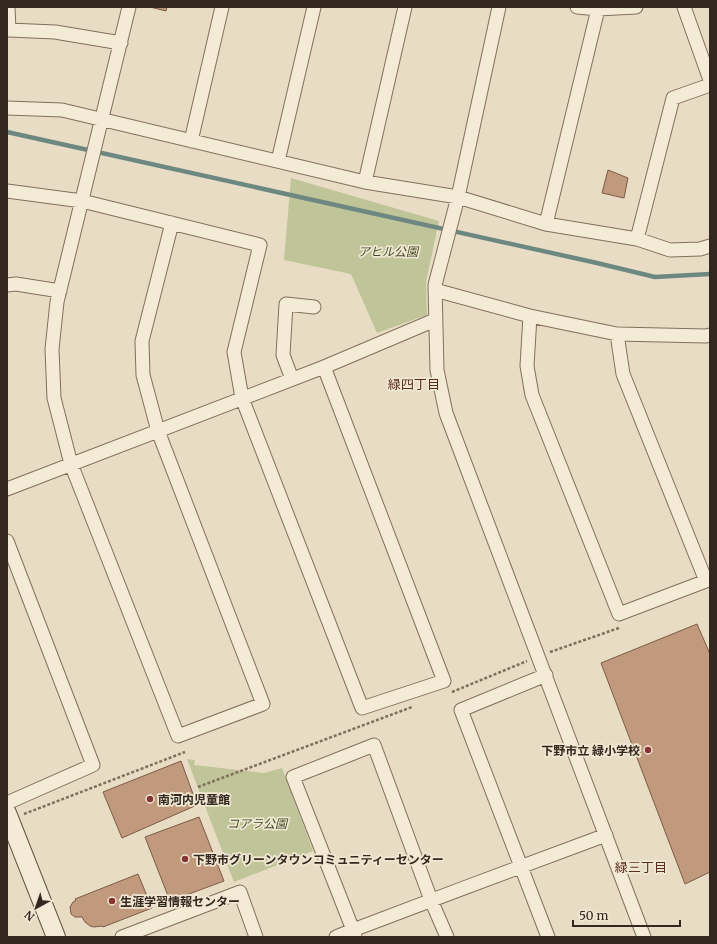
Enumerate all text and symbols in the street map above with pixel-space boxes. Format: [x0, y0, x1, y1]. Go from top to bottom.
park label: アヒル公園 [358, 244, 420, 259]
district label: 緑四丁目 [388, 376, 440, 393]
place label: 下野市立 緑小学校 [541, 743, 640, 758]
marker: 下野市立 緑小学校 [643, 745, 653, 755]
place label: 南河内児童館 [158, 792, 230, 807]
marker: 南河内児童館 [145, 794, 155, 804]
park label: コアラ公園 [227, 816, 289, 831]
place label: 下野市グリーンタウンコミュニティーセンター [193, 852, 444, 867]
marker: 下野市グリーンタウンコミュニティーセンター [180, 854, 190, 864]
district label: 緑三丁目 [615, 859, 667, 876]
north arrow [16, 888, 56, 928]
place label: 生涯学習情報センター [120, 894, 240, 909]
marker: 生涯学習情報センター [107, 896, 117, 906]
scale bar [573, 902, 680, 928]
text: N [22, 907, 37, 924]
text: 50 m [579, 908, 608, 923]

